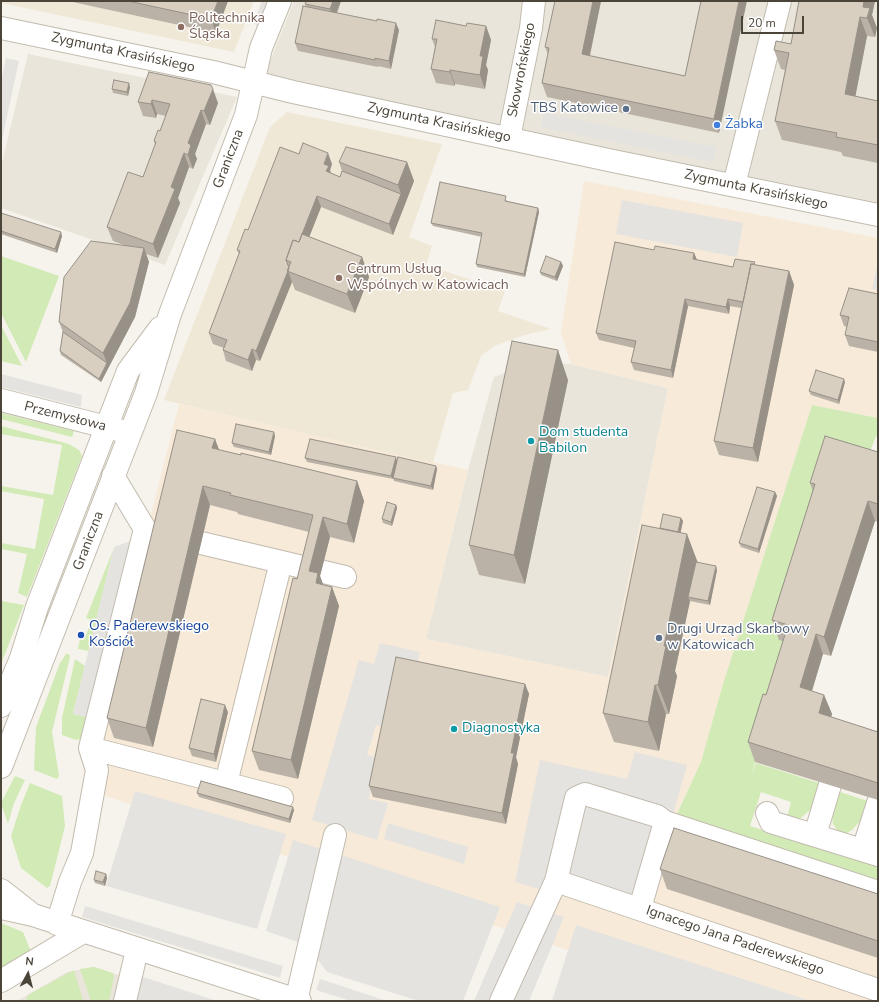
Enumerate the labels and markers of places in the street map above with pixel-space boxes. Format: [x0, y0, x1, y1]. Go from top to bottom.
place label: Politechnika Śląska [189, 11, 265, 44]
marker: Politechnika Śląska [176, 22, 186, 32]
place label: TBS Katowice [530, 101, 618, 117]
marker: TBS Katowice [621, 104, 631, 114]
place label: Żabka [725, 117, 763, 133]
marker: Żabka [712, 120, 722, 130]
place label: Centrum Usług Wspólnych w Katowicach [347, 262, 509, 294]
marker: Centrum Usług Wspólnych w Katowicach [334, 273, 344, 283]
place label: Dom studenta Babilon [539, 425, 628, 458]
marker: Dom studenta Babilon [526, 436, 536, 446]
place label: Os. Paderewskiego Kościół [89, 619, 209, 652]
place label: Drugi Urząd Skarbowy w Katowicach [667, 622, 809, 654]
marker: Os. Paderewskiego Kościół [76, 630, 86, 640]
marker: Drugi Urząd Skarbowy w Katowicach [654, 633, 664, 643]
place label: Diagnostyka [462, 721, 540, 737]
marker: Diagnostyka [449, 724, 459, 734]

